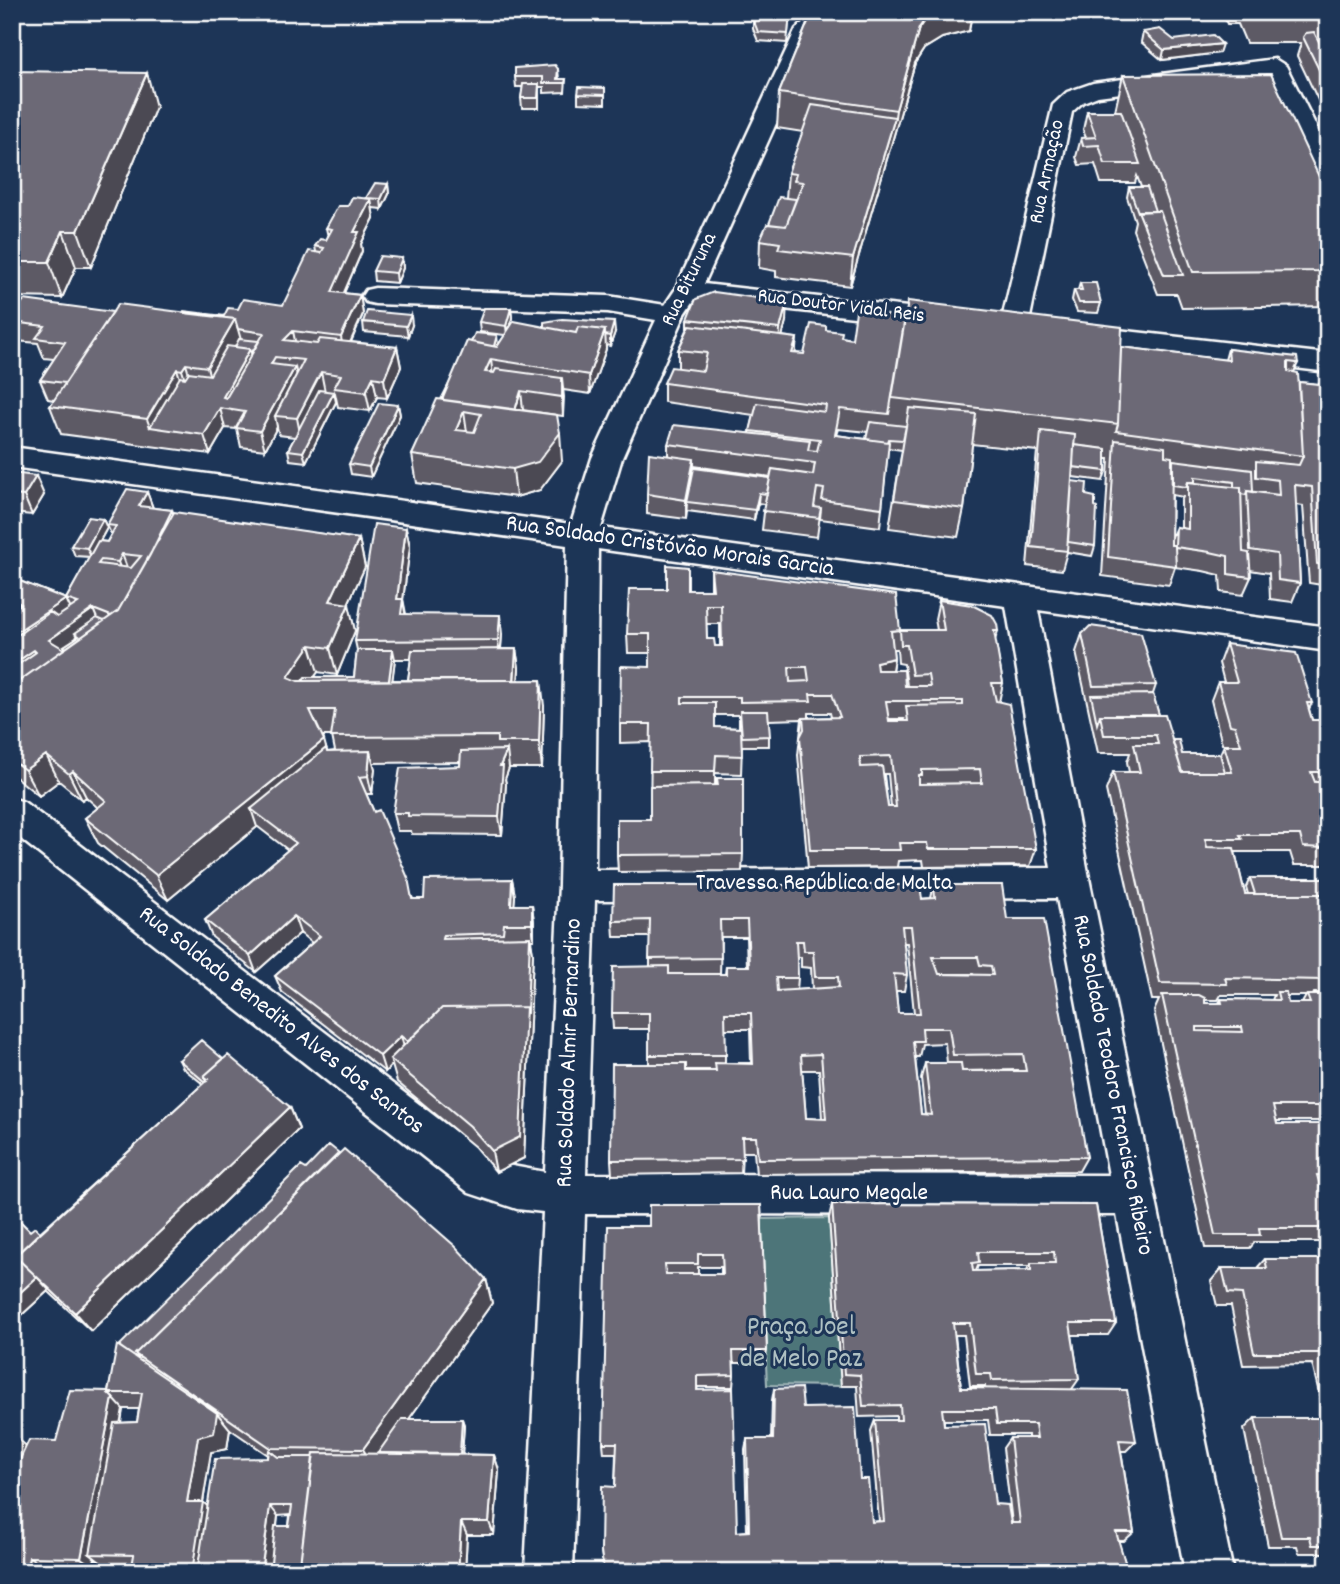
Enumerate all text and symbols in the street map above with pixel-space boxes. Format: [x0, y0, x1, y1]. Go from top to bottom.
street label: Rua Armação [1022, 117, 1074, 227]
street label: Rua Bituruna [654, 227, 726, 332]
street label: Rua Doutor Vidal Reis [756, 282, 926, 332]
street label: Rua Soldado Cristóvão Morais Garcia [504, 507, 837, 587]
street label: Travessa República de Malta [696, 867, 953, 901]
street label: Rua Soldado Benedito Alves dos Santos [131, 898, 431, 1144]
street label: Rua Soldado Teodoro Francisco Ribeiro [1062, 912, 1162, 1258]
street label: Rua Soldado Almir Bernardino [548, 918, 592, 1188]
street label: Rua Lauro Megale [770, 1177, 928, 1211]
park label: Praça Joel de Melo Paz [740, 1309, 863, 1381]

